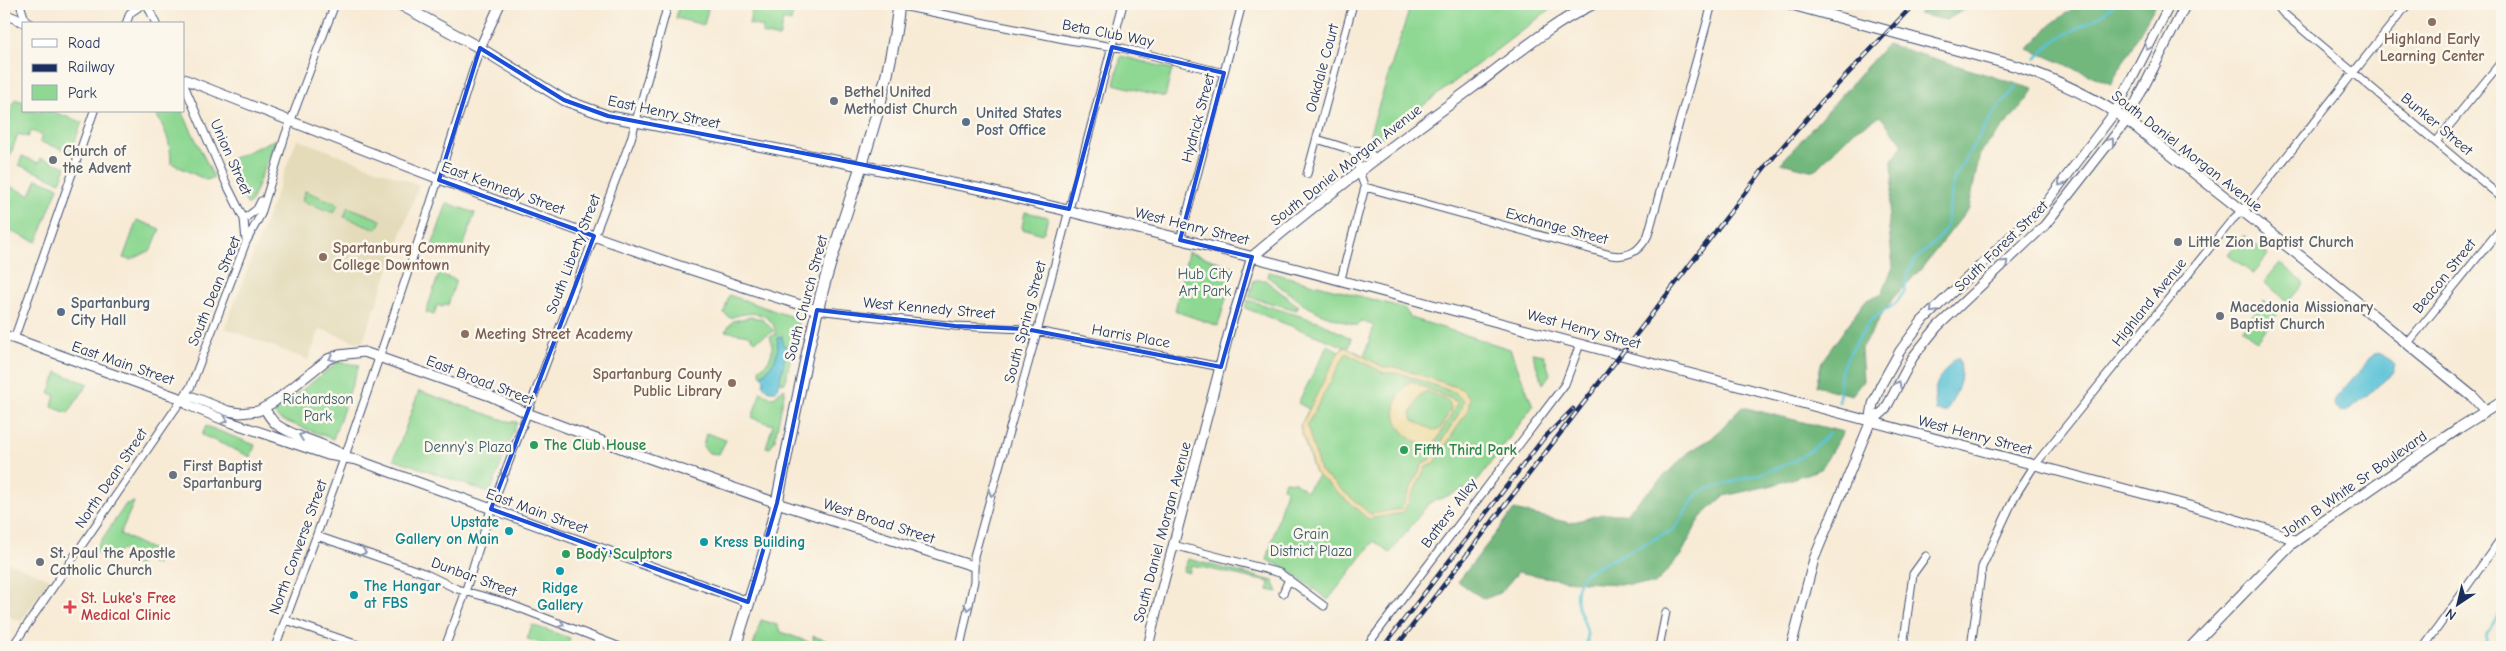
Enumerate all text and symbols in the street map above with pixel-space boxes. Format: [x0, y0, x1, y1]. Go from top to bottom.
street label: Beta Club Way [1061, 15, 1156, 51]
marker: Highland Early Learning Center [2426, 16, 2438, 28]
street label: Oakdale Court [1302, 21, 1343, 114]
legend [22, 22, 185, 112]
place label: Highland Early Learning Center [2380, 30, 2484, 65]
text: Road [68, 34, 100, 52]
one-way arrow [2144, 42, 2154, 51]
text: Railway [68, 58, 115, 76]
street label: Hydrick Street [1177, 71, 1219, 165]
place label: Bethel United Methodist Church [844, 83, 958, 118]
text: Park [68, 84, 97, 102]
street label: South Daniel Morgan Avenue [2108, 86, 2266, 216]
street label: Bunker Street [2397, 89, 2477, 160]
street label: East Henry Street [606, 91, 722, 133]
marker: Bethel United Methodist Church [828, 95, 840, 107]
street label: South Daniel Morgan Avenue [1267, 100, 1425, 230]
place label: United States Post Office [976, 104, 1062, 139]
street label: Union Street [206, 116, 256, 198]
marker: United States Post Office [960, 116, 972, 128]
one-way arrow [2105, 137, 2114, 147]
place label: Church of the Advent [62, 142, 132, 177]
marker: Church of the Advent [47, 154, 59, 166]
street label: East Kennedy Street [439, 157, 568, 219]
one-way arrow [2058, 177, 2067, 187]
street label: South Liberty Street [542, 191, 604, 317]
street label: South Forest Street [1950, 196, 2052, 295]
street label: West Henry Street [1133, 203, 1252, 249]
street label: Exchange Street [1504, 204, 1611, 248]
street label: South Church Street [781, 232, 832, 363]
street label: South Dean Street [184, 233, 244, 349]
place label: Little Zion Baptist Church [2188, 233, 2354, 251]
street label: Beacon Street [2408, 235, 2480, 317]
marker: Little Zion Baptist Church [2172, 236, 2184, 248]
place label: Spartanburg Community College Downtown [333, 239, 490, 274]
marker: Spartanburg Community College Downtown [317, 251, 329, 263]
street label: Highland Avenue [2108, 254, 2190, 350]
street label: South Spring Street [1000, 258, 1050, 385]
one-way arrow [2000, 260, 2009, 269]
park label: Hub City Art Park [1177, 265, 1233, 300]
street label: West Kennedy Street [862, 293, 996, 323]
place label: Spartanburg City Hall [71, 294, 150, 329]
place label: Macedonia Missionary Baptist Church [2230, 298, 2373, 333]
one-way arrow [1930, 304, 1939, 313]
street label: West Henry Street [1525, 305, 1643, 353]
marker: Spartanburg City Hall [55, 306, 67, 318]
marker: Macedonia Missionary Baptist Church [2214, 310, 2226, 322]
street label: Harris Place [1090, 320, 1172, 352]
place label: Meeting Street Academy [475, 325, 633, 343]
marker: Meeting Street Academy [459, 328, 471, 340]
street label: East Main Street [70, 337, 177, 389]
street label: East Broad Street [424, 351, 537, 409]
one-way arrow [328, 352, 337, 362]
place label: Spartanburg County Public Library [593, 365, 722, 400]
marker: Spartanburg County Public Library [726, 377, 738, 389]
one-way arrow [1892, 380, 1902, 389]
park label: Richardson Park [282, 390, 354, 425]
street label: West Henry Street [1916, 411, 2034, 459]
one-way arrow [221, 414, 229, 424]
street label: North Dean Street [71, 424, 151, 531]
street label: John B White Sr Boulevard [2278, 427, 2430, 541]
one-way arrow [298, 432, 307, 442]
place label: The Club House [544, 436, 646, 454]
park label: Denny's Plaza [424, 438, 512, 456]
marker: The Club House [528, 439, 540, 451]
street label: South Daniel Morgan Avenue [1129, 439, 1195, 624]
place label: Fifth Third Park [1414, 441, 1518, 459]
marker: Fifth Third Park [1398, 444, 1410, 456]
place label: First Baptist Spartanburg [183, 457, 264, 492]
marker: First Baptist Spartanburg [167, 469, 179, 481]
one-way arrow [500, 471, 510, 479]
street label: Batters' Alley [1417, 474, 1481, 551]
street label: North Converse Street [265, 476, 331, 617]
street label: East Main Street [484, 484, 591, 538]
one-way arrow [987, 489, 998, 498]
street label: West Broad Street [821, 494, 938, 548]
place label: Upstate Gallery on Main [395, 513, 499, 548]
marker: Upstate Gallery on Main [503, 525, 515, 537]
park label: Grain District Plaza [1270, 525, 1352, 560]
place label: Kress Building [714, 533, 805, 551]
marker: Kress Building [698, 536, 710, 548]
place label: St. Paul the Apostle Catholic Church [50, 544, 175, 579]
place label: Body Sculptors [576, 545, 672, 563]
one-way arrow [359, 546, 367, 556]
marker: Body Sculptors [560, 548, 572, 560]
street label: Dunbar Street [429, 553, 520, 601]
marker: St. Paul the Apostle Catholic Church [34, 556, 46, 568]
marker: Ridge Gallery [554, 565, 566, 577]
place label: The Hangar at FBS [364, 577, 441, 612]
north arrow [2434, 578, 2484, 628]
place label: Ridge Gallery [537, 579, 583, 614]
place label: St. Luke's Free Medical Clinic [81, 589, 176, 624]
marker: The Hangar at FBS [348, 589, 360, 601]
marker: St. Luke's Free Medical Clinic [63, 600, 77, 614]
one-way arrow [963, 602, 974, 611]
text: N [2442, 605, 2459, 624]
one-way arrow [557, 618, 565, 628]

